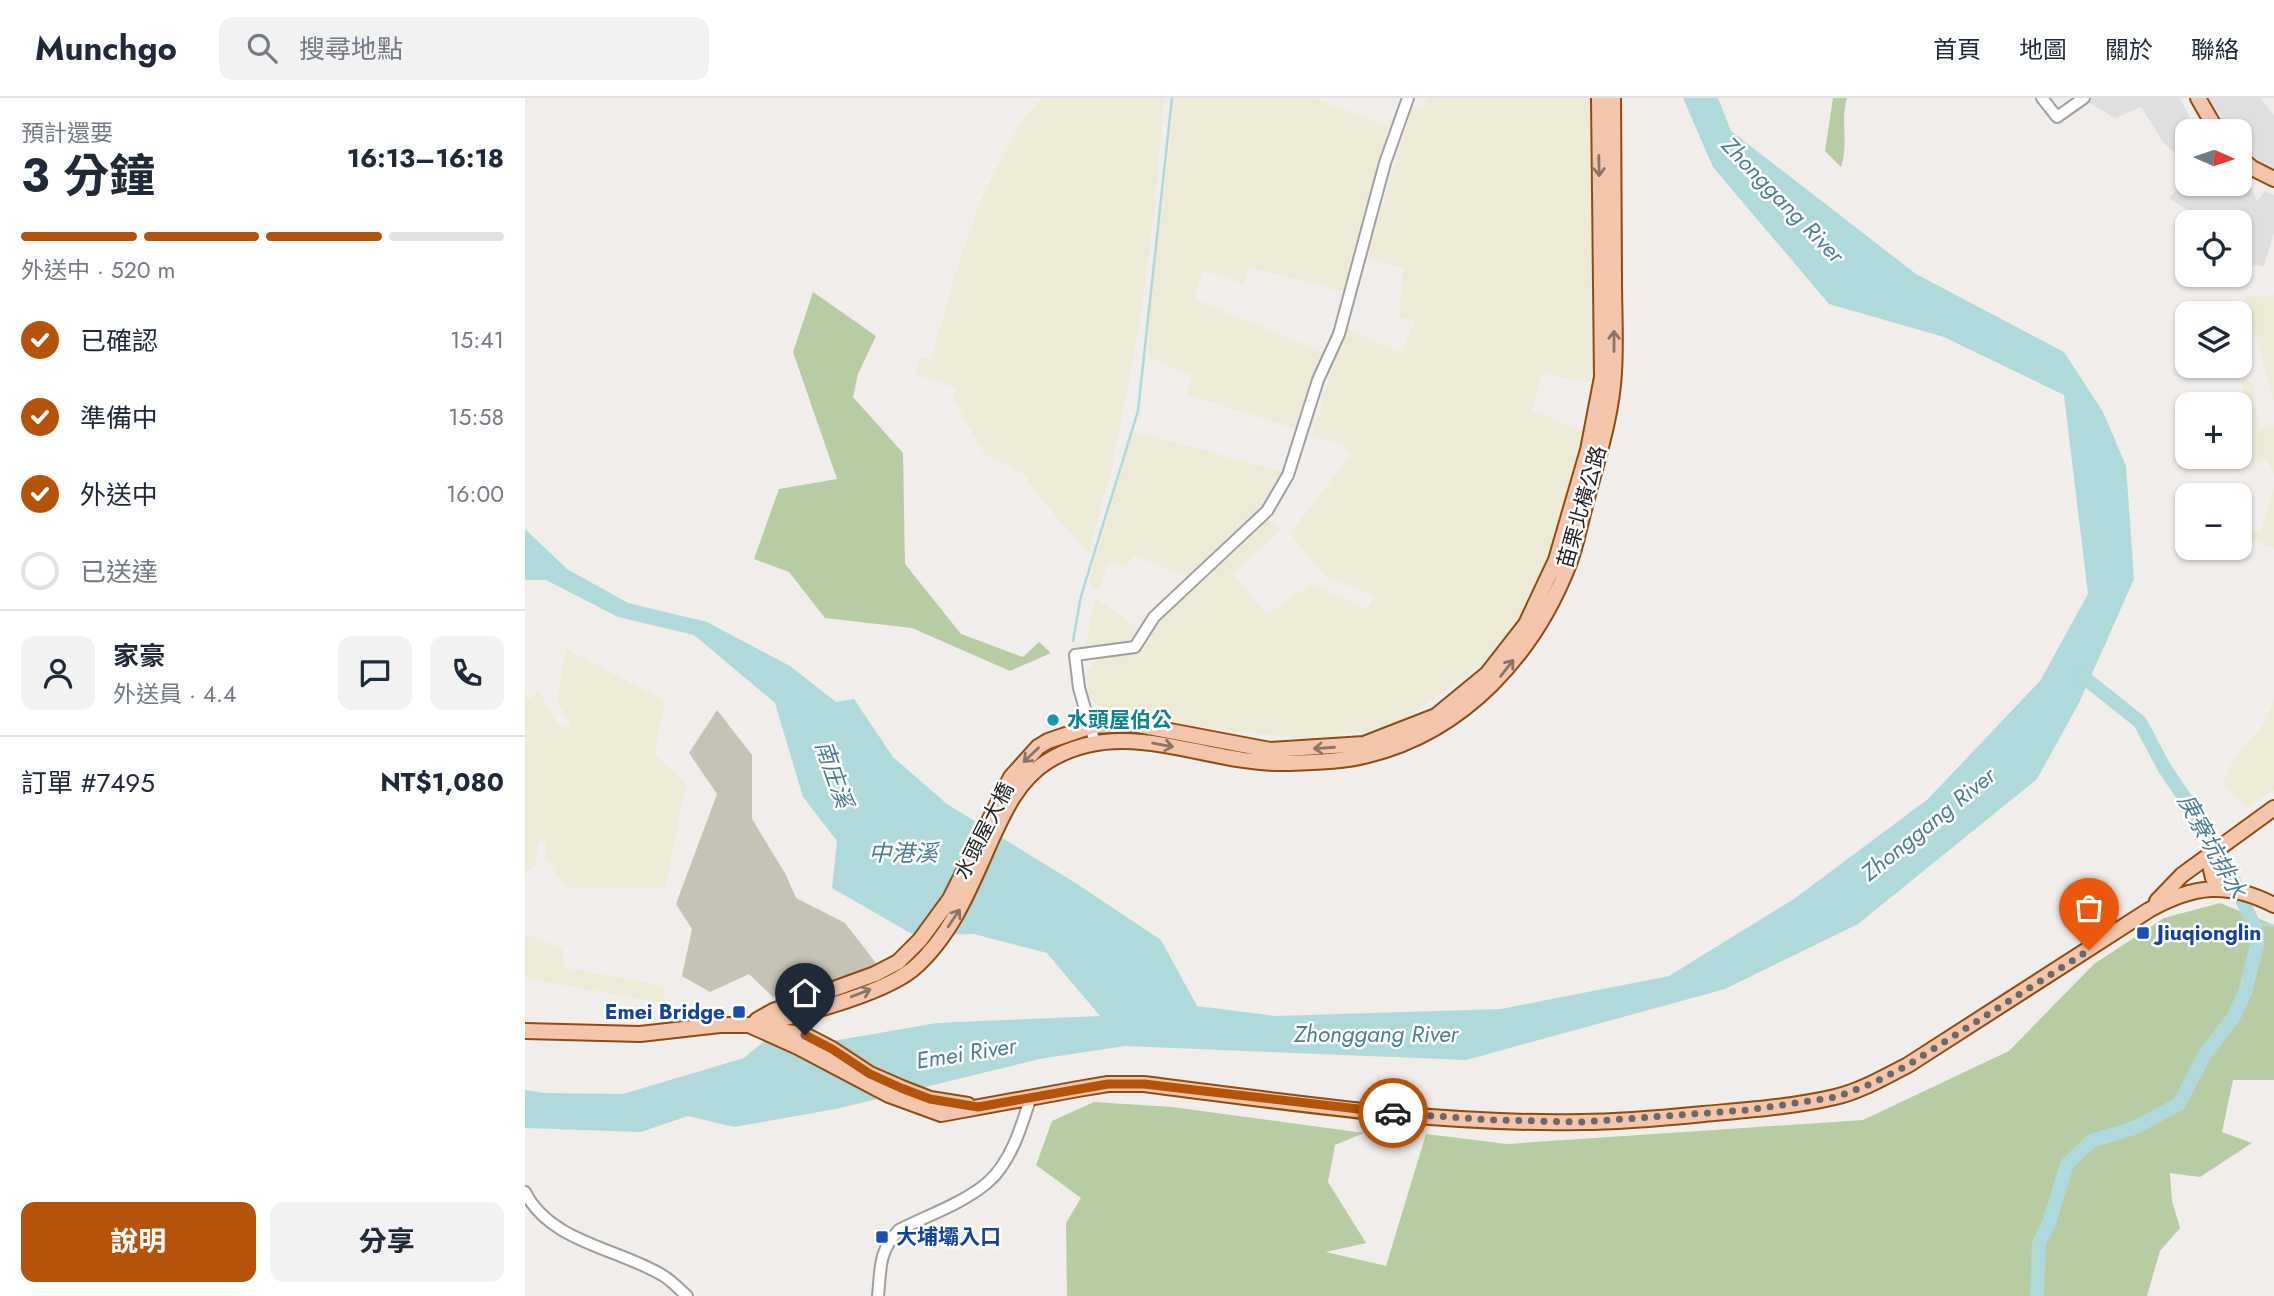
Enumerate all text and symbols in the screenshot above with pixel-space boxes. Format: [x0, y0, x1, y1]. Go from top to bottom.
search box [219, 17, 709, 80]
text: Munchgo [35, 25, 177, 72]
icon: search [243, 29, 281, 67]
text: 搜尋地點 [299, 30, 403, 68]
text: 首頁 [1933, 32, 1981, 67]
text: 地圖 [2019, 32, 2067, 67]
text: 關於 [2105, 32, 2153, 67]
text: 聯絡 [2191, 32, 2239, 67]
text: 預計還要 [21, 116, 113, 150]
north arrow [2175, 119, 2252, 196]
map controls [2175, 119, 2252, 560]
water label: Zhonggang River [1713, 128, 1853, 272]
text: 16:13–16:18 [347, 139, 504, 177]
text: 3 分鐘 [21, 143, 155, 209]
one-way arrow [1593, 154, 1606, 177]
button: locate [2175, 210, 2252, 287]
text: 外送中 · 520 m [21, 253, 175, 287]
button: layers [2175, 301, 2252, 378]
icon: check [21, 321, 59, 359]
text: 已確認 [80, 322, 158, 360]
text: 15:41 [450, 323, 504, 357]
one-way arrow [1607, 330, 1621, 353]
button: + [2175, 392, 2252, 469]
icon: check [21, 398, 59, 436]
text: 準備中 [80, 399, 158, 437]
text: 15:58 [448, 400, 504, 434]
street label: 苗栗北橫公路 [1550, 442, 1614, 572]
icon: check [21, 475, 59, 513]
text: 外送中 [80, 476, 158, 514]
text: 16:00 [446, 477, 504, 511]
button: − [2175, 483, 2252, 560]
text: 已送達 [80, 553, 158, 591]
button: person [21, 636, 95, 710]
button: chat [338, 636, 412, 710]
button: phone [430, 636, 504, 710]
text: 家豪 [113, 637, 165, 675]
one-way arrow [1500, 659, 1515, 677]
text: 外送員 · 4.4 [113, 677, 236, 711]
place label: 水頭屋伯公 [1067, 705, 1172, 735]
marker: 水頭屋伯公 [1045, 712, 1061, 728]
water label: 南庄溪 [807, 736, 862, 815]
one-way arrow [1151, 739, 1174, 752]
one-way arrow [1312, 741, 1335, 754]
one-way arrow [1023, 746, 1040, 763]
water label: Zhonggang River [1853, 758, 2004, 890]
text: NT$1,080 [380, 763, 504, 801]
text: 訂單 #7495 [21, 764, 155, 802]
street label: 水頭屋大橋 [947, 777, 1021, 885]
water label: 庚寮坑排水 [2169, 787, 2255, 905]
water label: 中港溪 [869, 836, 941, 870]
pin [2059, 878, 2119, 950]
icon: bag [2070, 889, 2108, 927]
one-way arrow [947, 909, 961, 929]
place label: Jiuqionglin [2153, 918, 2261, 948]
marker: Jiuqionglin [2135, 925, 2151, 941]
pin [775, 963, 835, 1035]
icon: home [786, 974, 824, 1012]
one-way arrow [850, 986, 871, 999]
place label: Emei Bridge [605, 997, 725, 1027]
marker: Emei Bridge [731, 1004, 747, 1020]
water label: Zhonggang River [1293, 1017, 1459, 1051]
water label: Emei River [914, 1028, 1020, 1078]
courier [1358, 1078, 1428, 1148]
icon: car [1374, 1094, 1412, 1132]
button: 說明 [21, 1202, 256, 1282]
button: 分享 [270, 1202, 504, 1282]
place label: 大埔壩入口 [896, 1222, 1001, 1252]
marker: 大埔壩入口 [874, 1229, 890, 1245]

